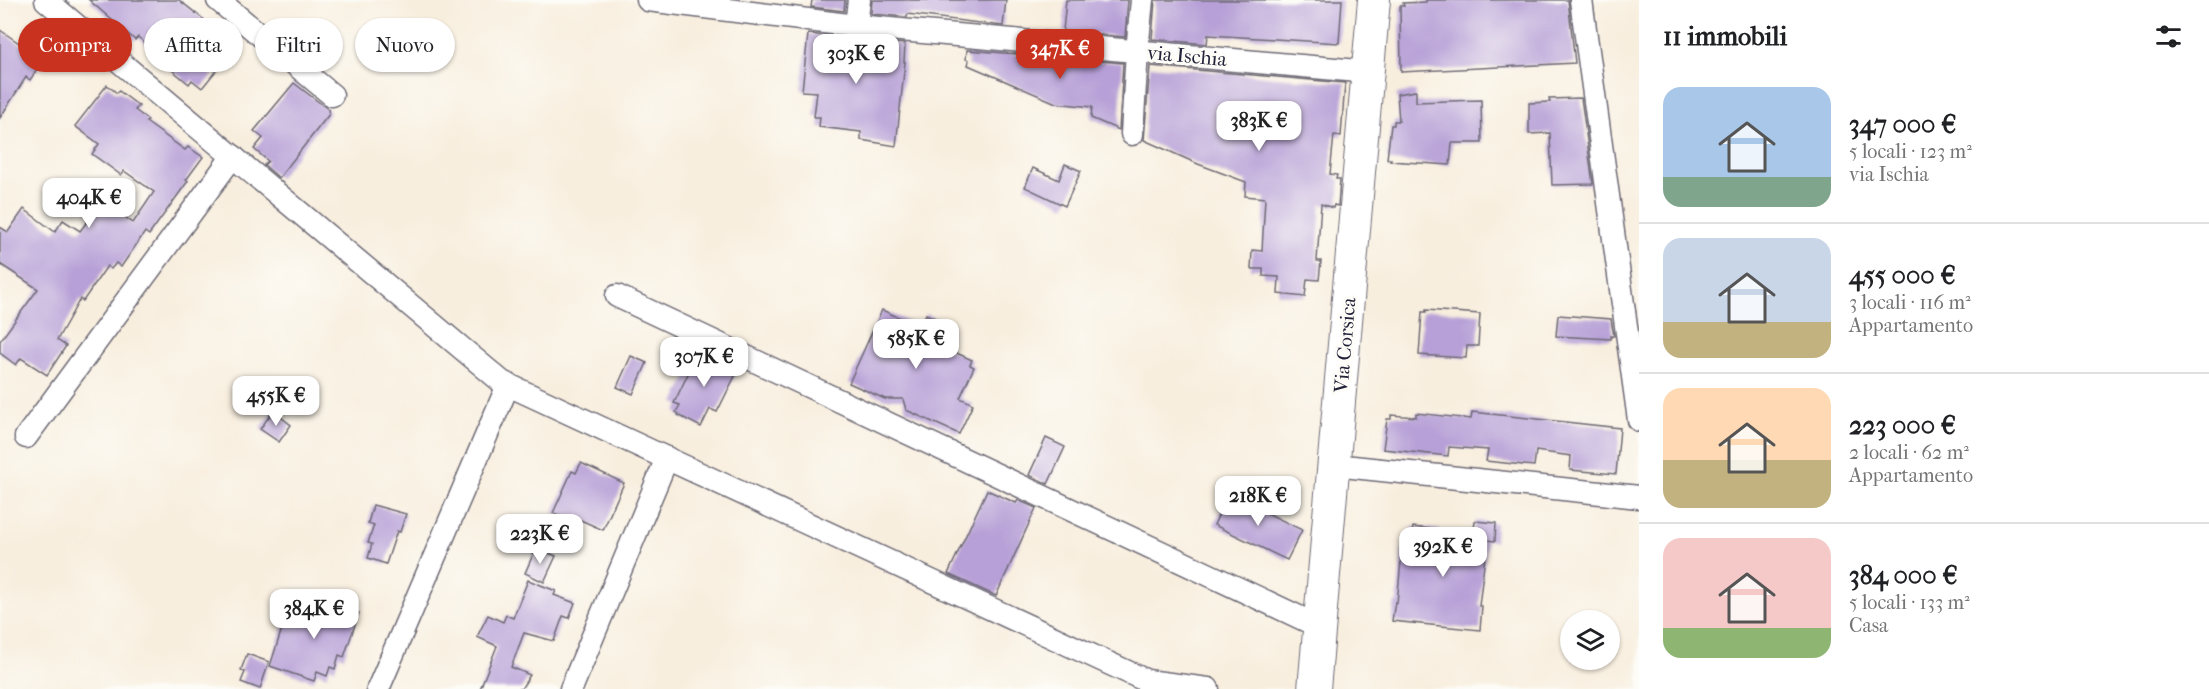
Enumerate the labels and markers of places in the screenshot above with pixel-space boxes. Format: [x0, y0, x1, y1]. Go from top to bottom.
pin: 347K € [1011, 29, 1109, 80]
pin: 303K € [807, 34, 905, 85]
pin: 383K € [1210, 101, 1308, 152]
pin: 404K € [40, 178, 138, 229]
pin: 585K € [867, 319, 965, 370]
pin: 307K € [655, 337, 753, 388]
pin: 455K € [227, 376, 325, 427]
pin: 218K € [1209, 476, 1307, 527]
pin: 223K € [491, 514, 589, 565]
pin: 392K € [1394, 527, 1492, 578]
pin: 384K € [265, 589, 363, 640]

